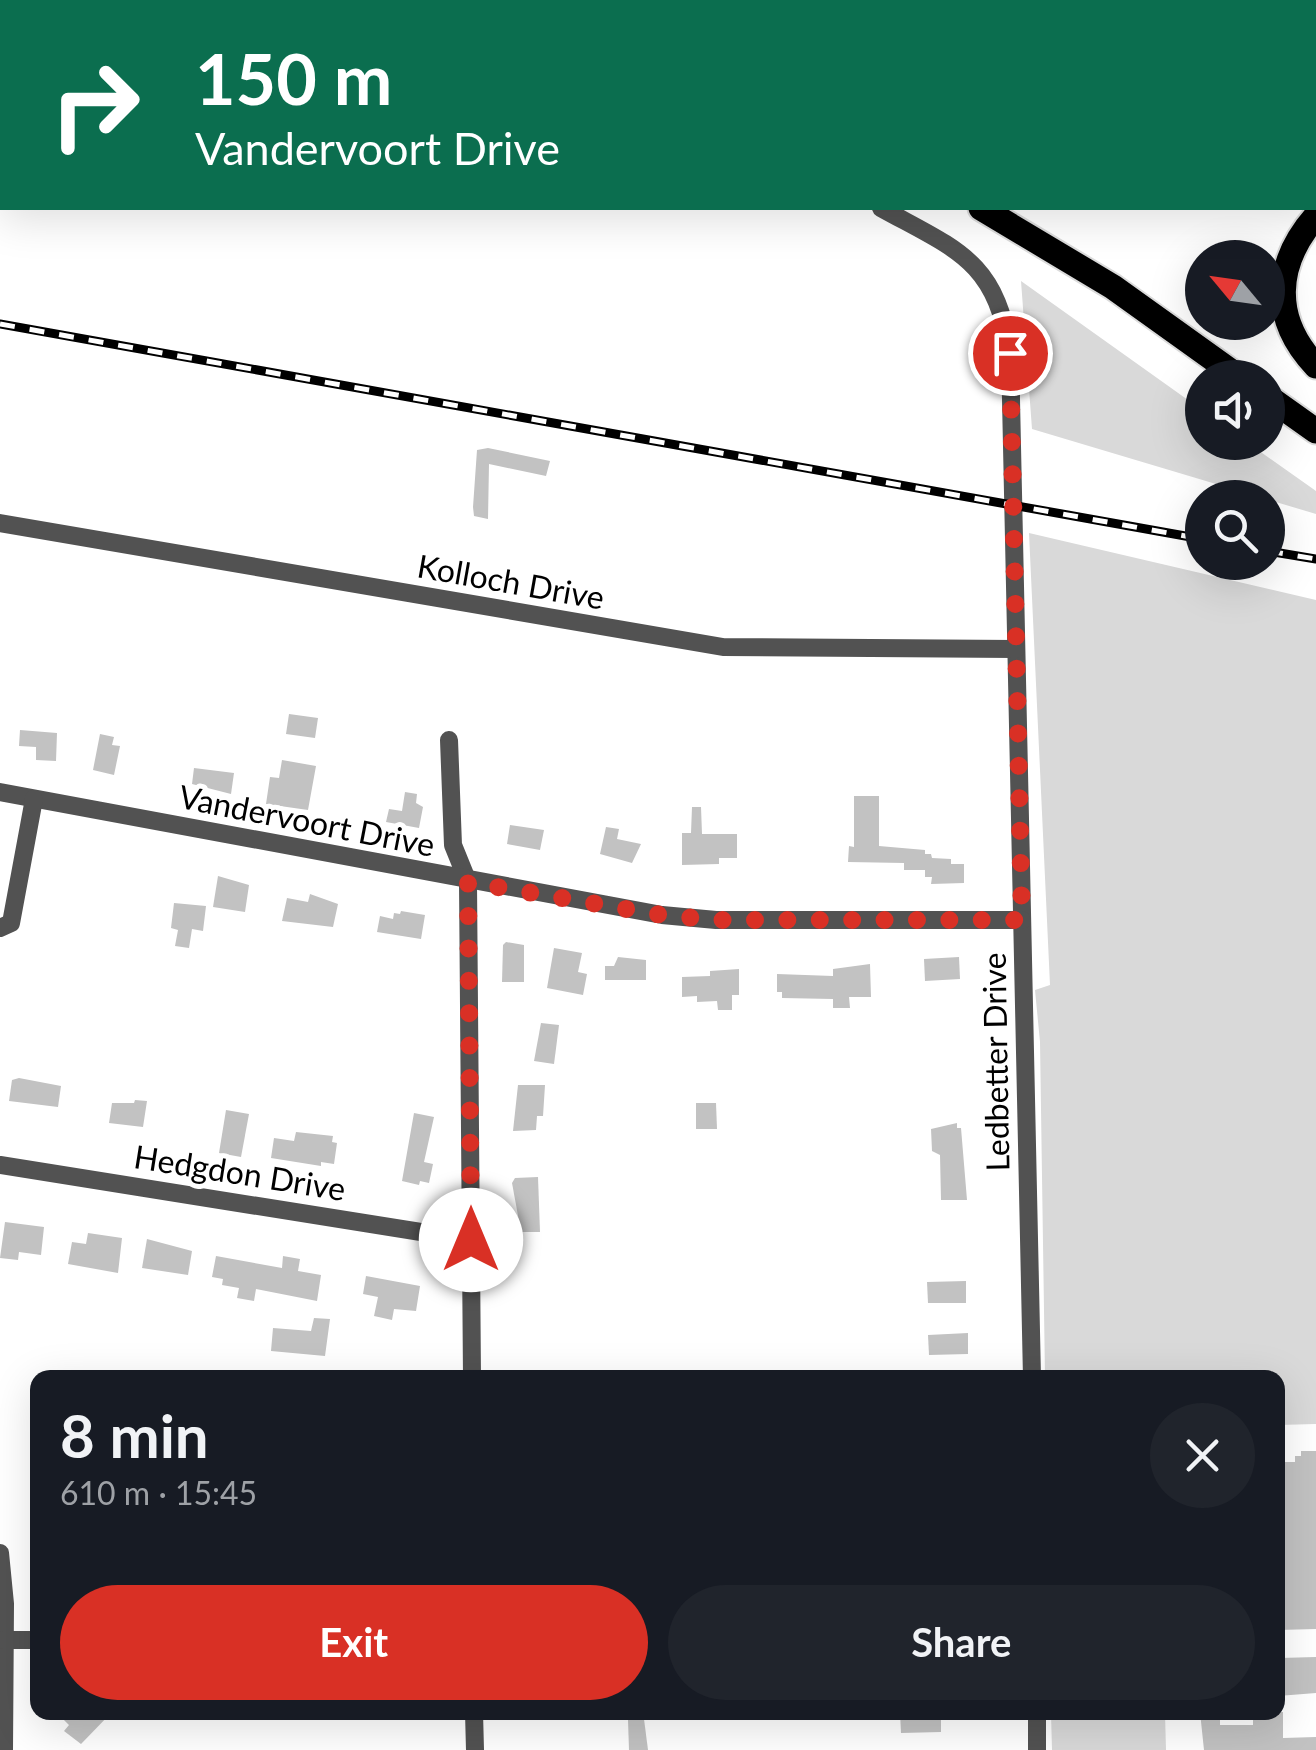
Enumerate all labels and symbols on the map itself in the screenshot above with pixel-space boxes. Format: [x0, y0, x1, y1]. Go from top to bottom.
north arrow [1185, 240, 1285, 340]
pin [968, 311, 1053, 396]
street label: Kolloch Drive [415, 545, 607, 617]
street label: Vandervoort Drive [176, 776, 438, 864]
street label: Ledbetter Drive [974, 952, 1016, 1172]
street label: Hedgdon Drive [131, 1136, 349, 1208]
position arrow [419, 1188, 523, 1292]

